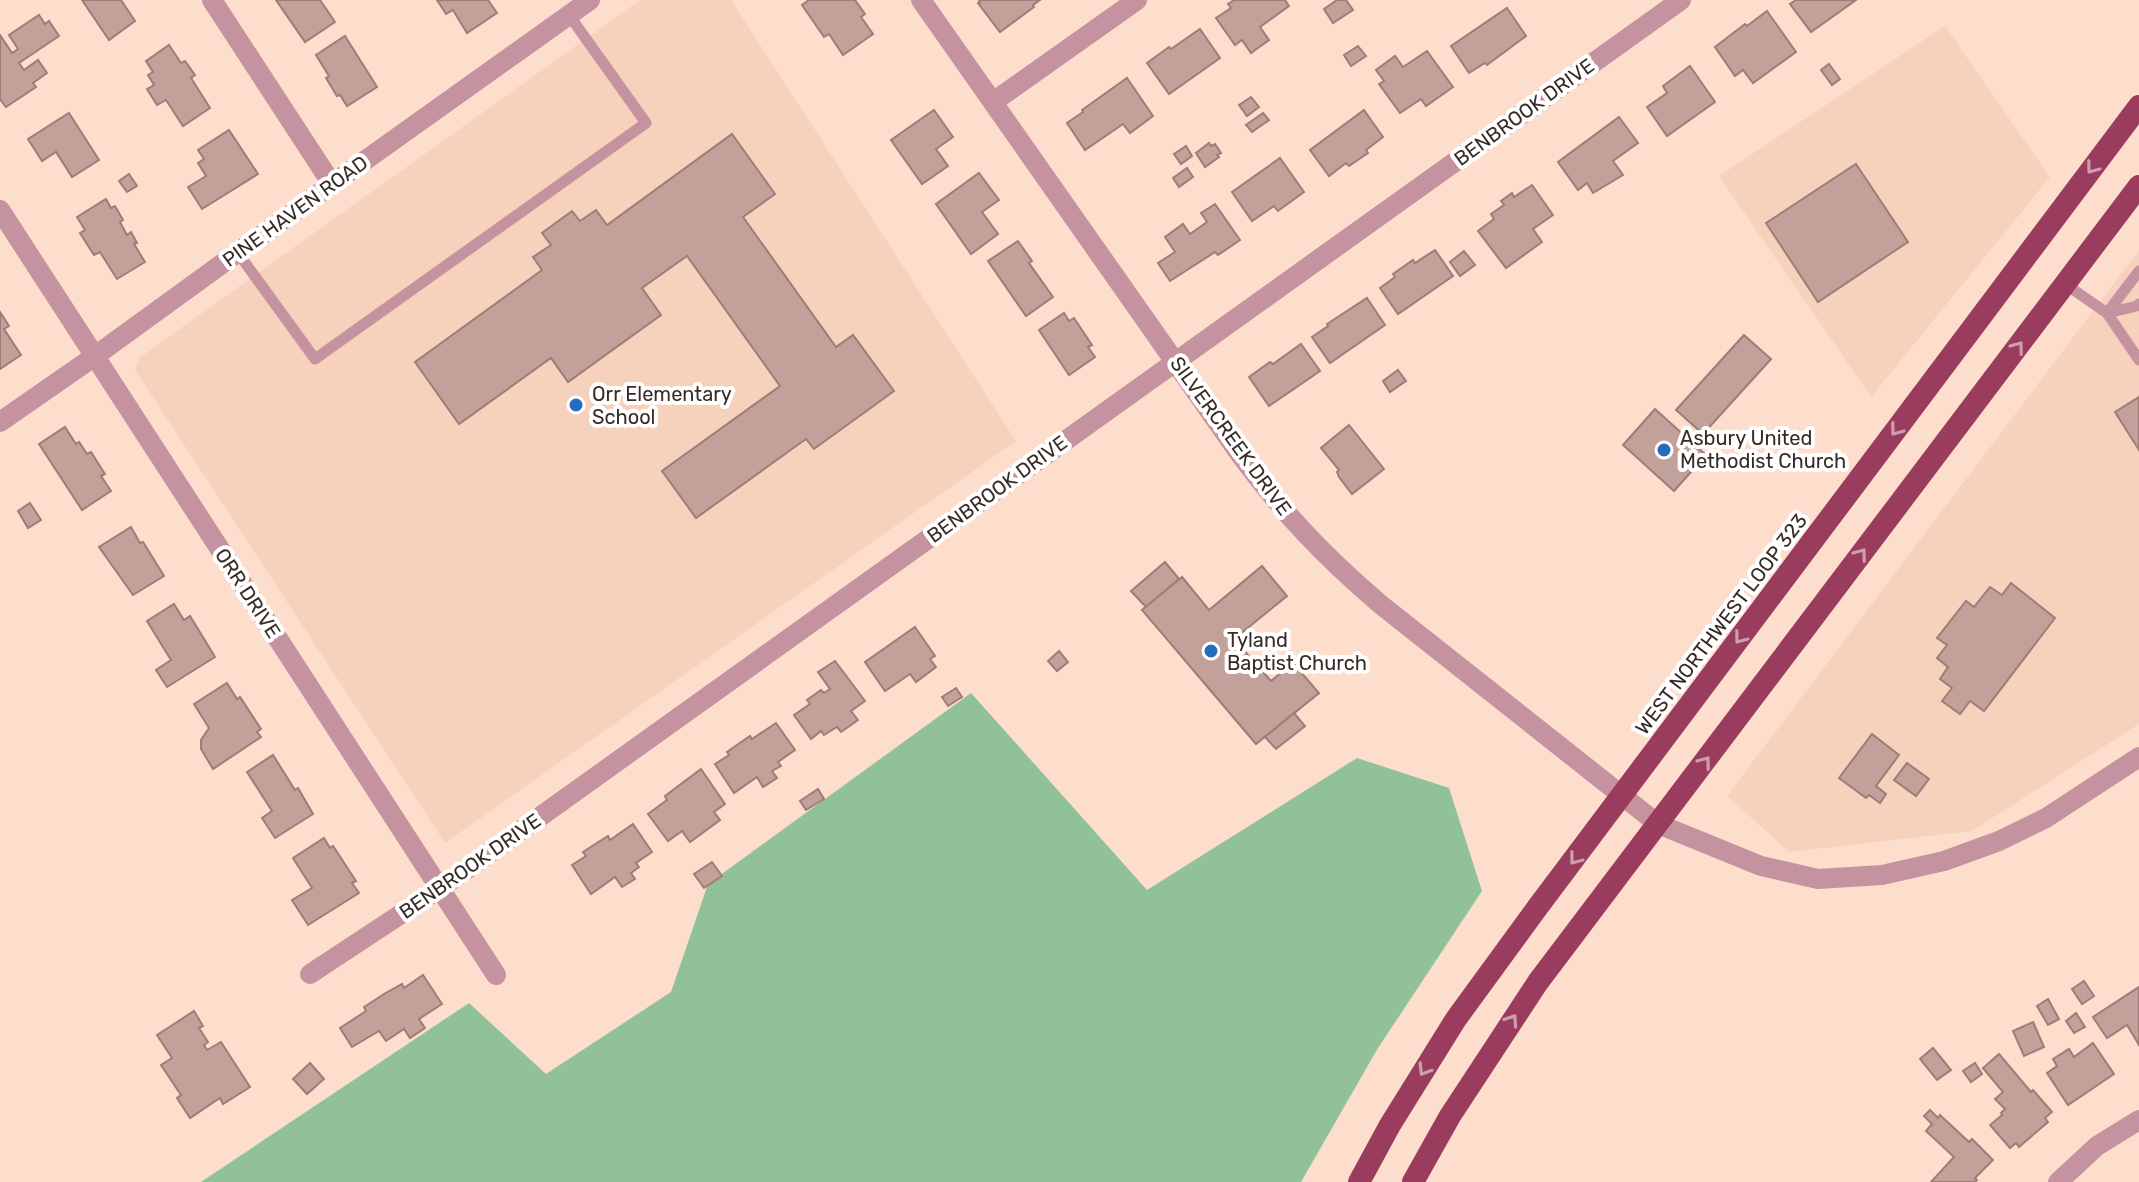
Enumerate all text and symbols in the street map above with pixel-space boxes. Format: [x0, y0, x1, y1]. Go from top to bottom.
street label: BENBROOK DRIVE [1449, 53, 1599, 171]
street label: PINE HAVEN ROAD [218, 150, 372, 272]
one-way arrow [2088, 159, 2102, 174]
one-way arrow [2008, 341, 2022, 355]
street label: SILVERCREEK DRIVE [1165, 352, 1297, 520]
place label: Orr Elementary School [592, 382, 732, 429]
marker: Orr Elementary School [567, 396, 585, 414]
one-way arrow [1891, 421, 1906, 436]
place label: Asbury United Methodist Church [1680, 426, 1846, 473]
street label: BENBROOK DRIVE [922, 430, 1072, 548]
marker: Asbury United Methodist Church [1655, 441, 1673, 459]
street label: WEST NORTHWEST LOOP 323 [1630, 509, 1812, 739]
street label: ORR DRIVE [210, 544, 286, 642]
one-way arrow [1852, 548, 1866, 563]
place label: Tyland Baptist Church [1227, 628, 1367, 675]
one-way arrow [1736, 630, 1750, 644]
marker: Tyland Baptist Church [1202, 642, 1220, 660]
one-way arrow [1695, 756, 1709, 770]
street label: BENBROOK DRIVE [395, 808, 545, 924]
one-way arrow [1570, 850, 1584, 865]
one-way arrow [1502, 1014, 1517, 1029]
one-way arrow [1418, 1061, 1433, 1076]

